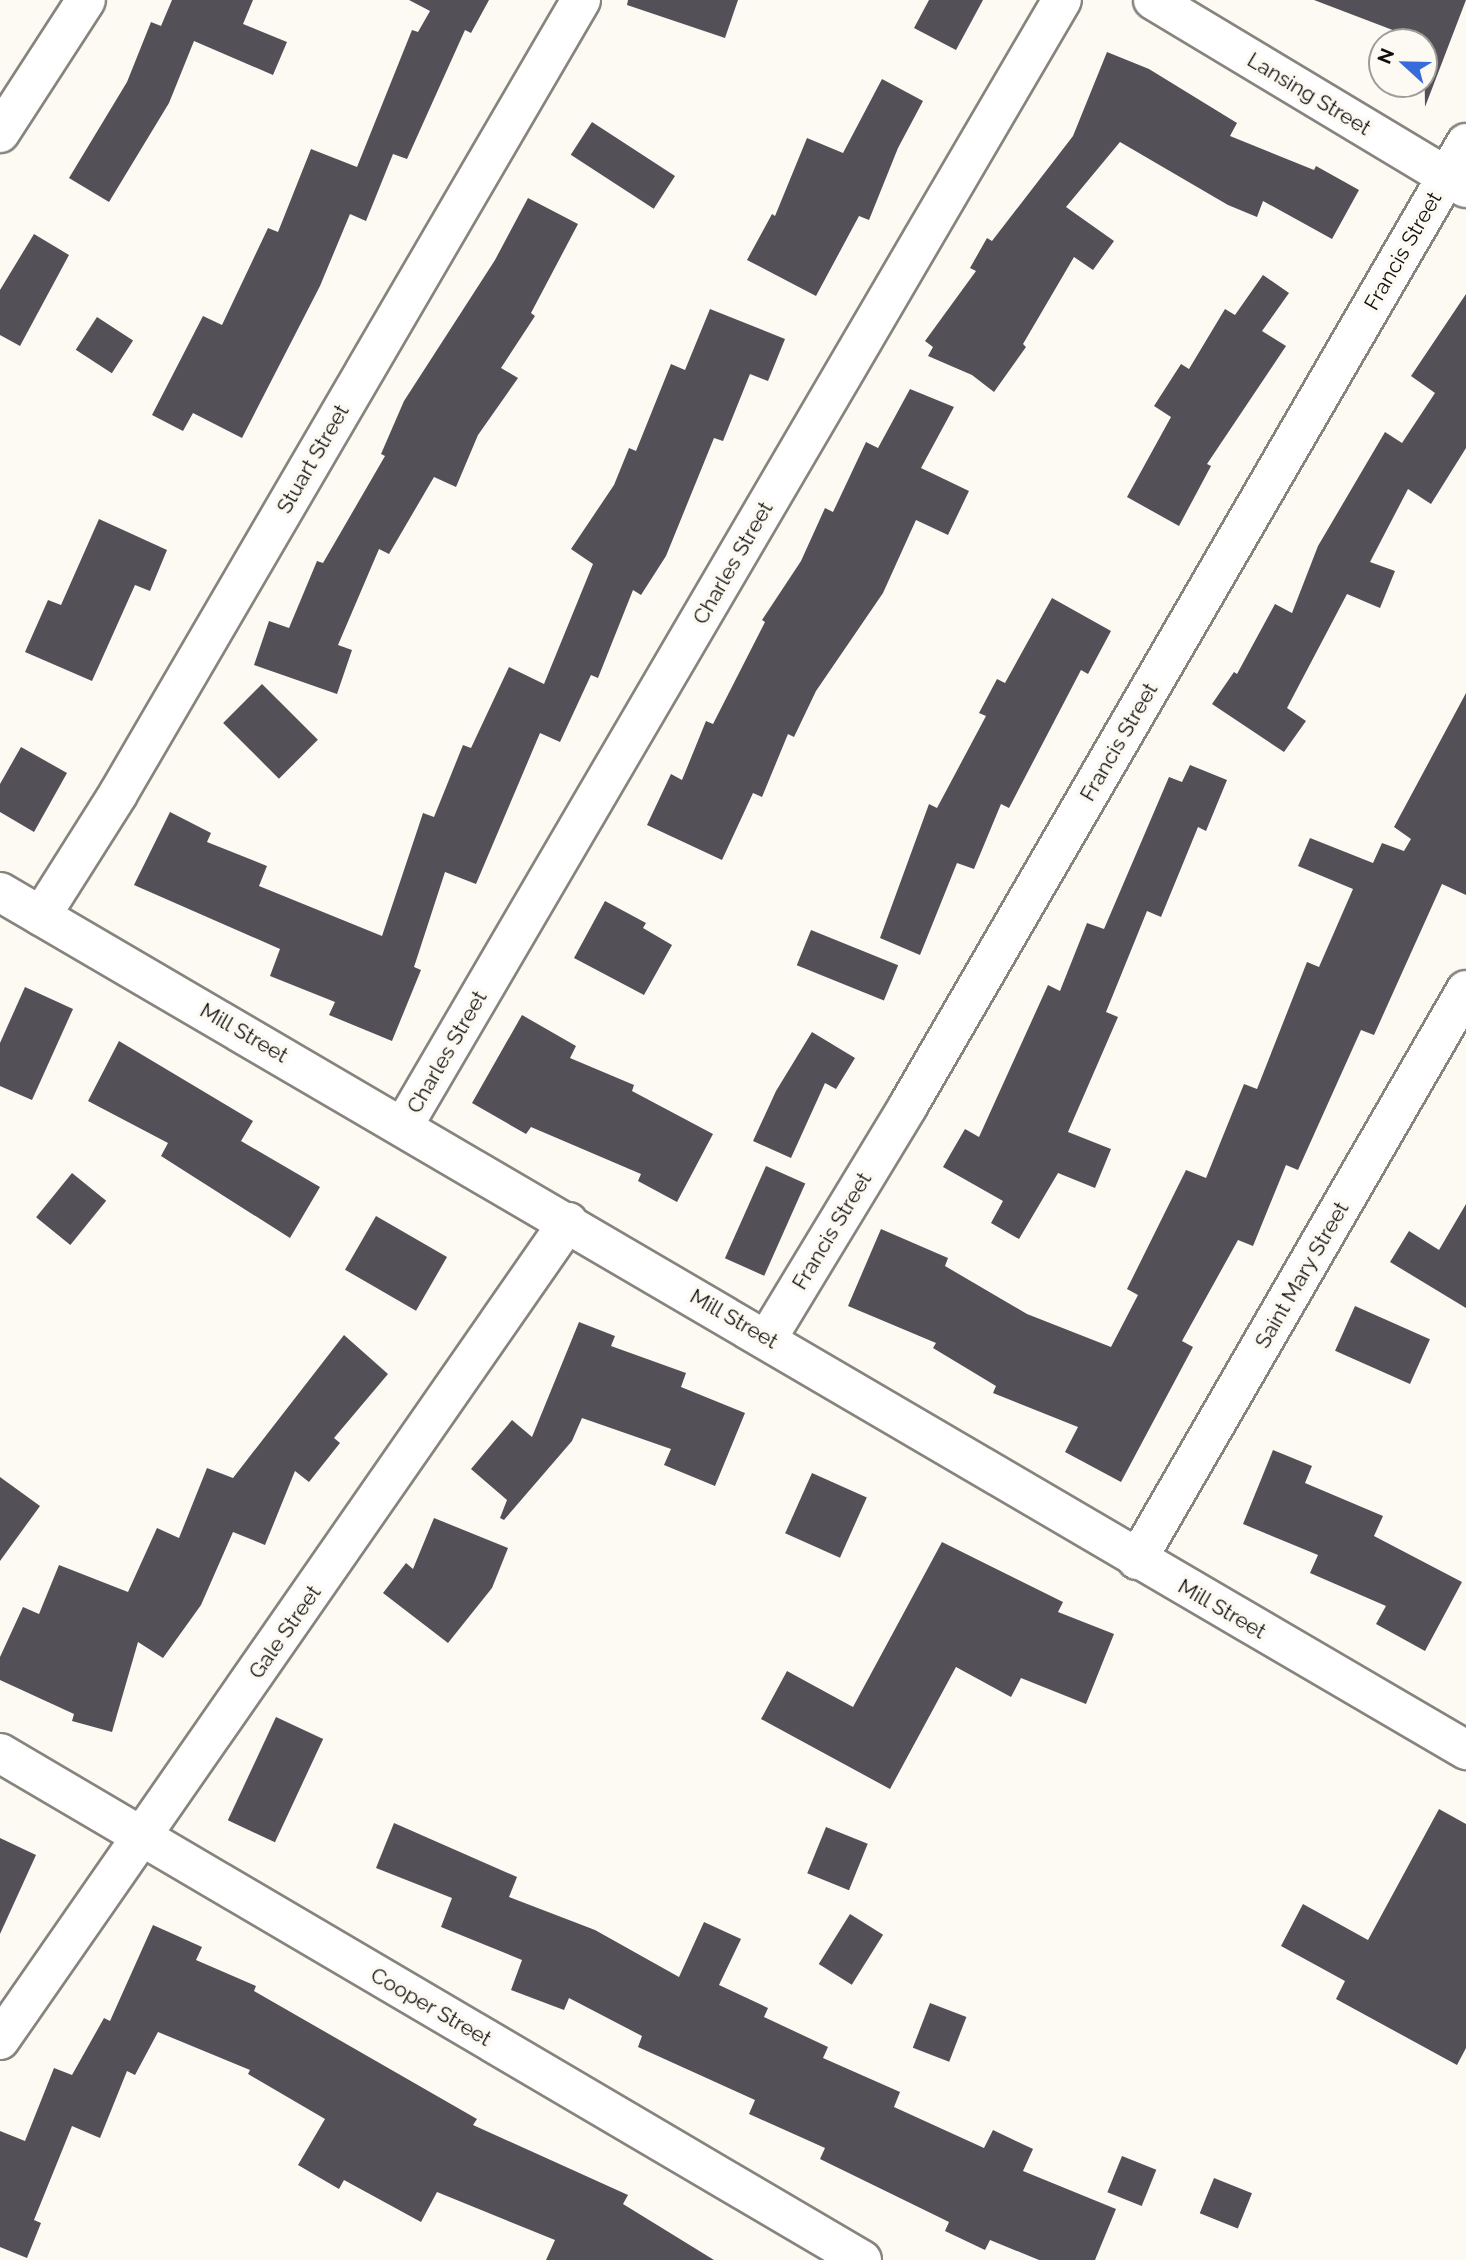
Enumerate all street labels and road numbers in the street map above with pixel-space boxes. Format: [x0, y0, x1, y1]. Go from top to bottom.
street label: Lansing Street [1243, 47, 1375, 141]
street label: Francis Street [1359, 187, 1447, 315]
street label: Stuart Street [272, 400, 354, 518]
street label: Charles Street [688, 497, 778, 629]
street label: Francis Street [1075, 678, 1163, 806]
street label: Charles Street [402, 986, 492, 1118]
street label: Mill Street [195, 998, 293, 1068]
street label: Francis Street [787, 1168, 877, 1294]
street label: Saint Mary Street [1250, 1197, 1354, 1353]
street label: Mill Street [685, 1284, 783, 1354]
street label: Mill Street [1173, 1574, 1271, 1644]
street label: Gale Street [244, 1581, 326, 1683]
street label: Cooper Street [366, 1962, 496, 2052]

